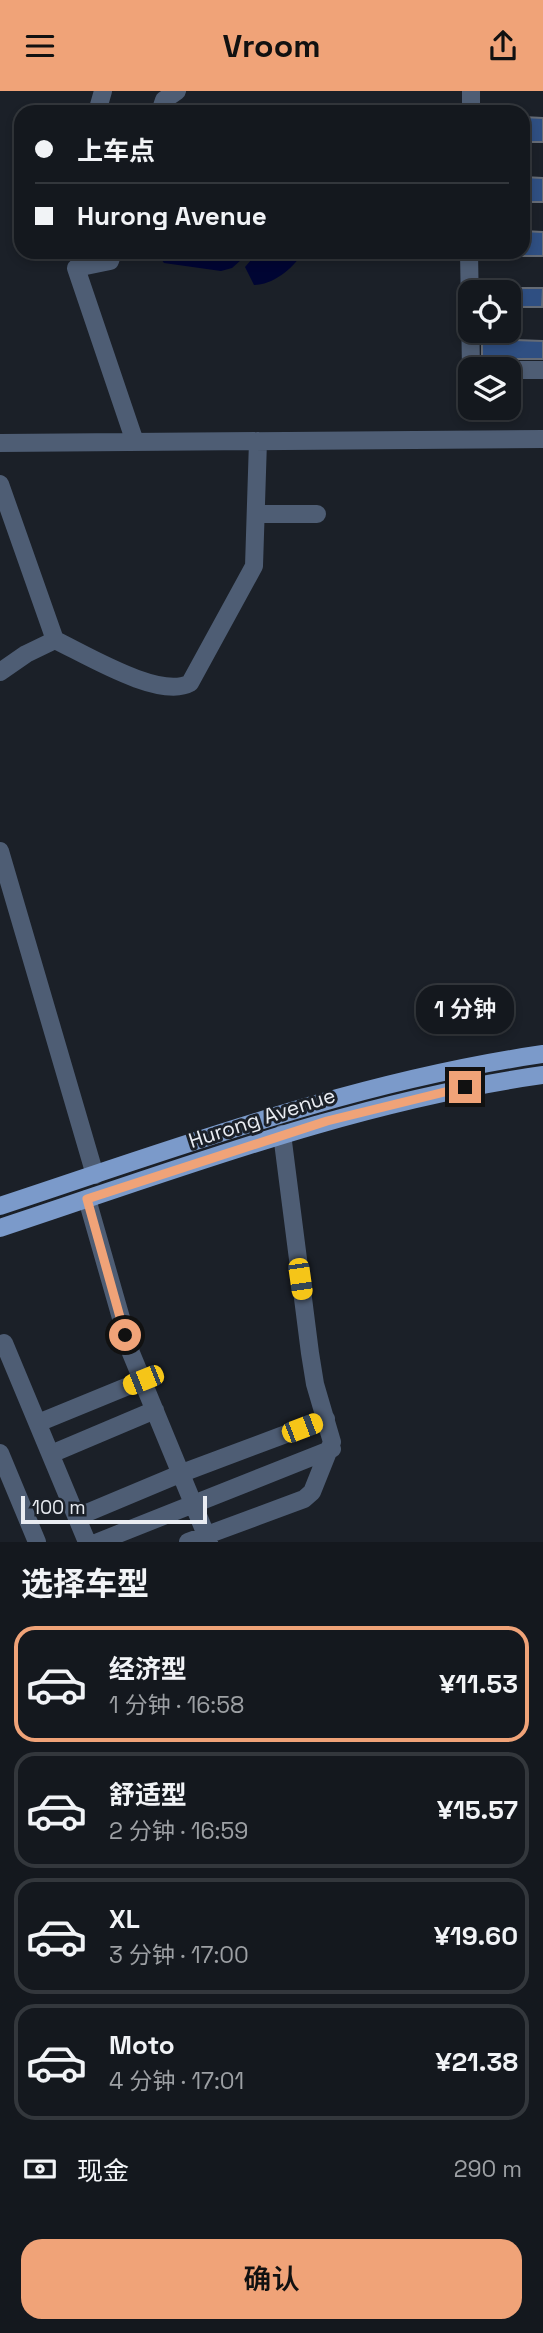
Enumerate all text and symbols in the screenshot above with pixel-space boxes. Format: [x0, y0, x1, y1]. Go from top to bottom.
text: Vroom [222, 26, 321, 66]
icon: menu [21, 27, 59, 65]
icon: share [484, 27, 522, 65]
text: 上车点 [77, 134, 155, 168]
text: Hurong Avenue [77, 199, 267, 233]
map controls [458, 280, 521, 420]
button: locate [458, 280, 521, 343]
button: layers [458, 357, 521, 420]
callout: 1 分钟 [416, 985, 514, 1035]
text: 1 分钟 [434, 994, 496, 1024]
route end [449, 1071, 481, 1103]
street label: Hurong Avenue [185, 1081, 339, 1154]
car [287, 1257, 314, 1301]
route start [109, 1319, 141, 1351]
car [120, 1362, 167, 1398]
car [279, 1411, 326, 1445]
scale bar [21, 1493, 206, 1525]
text: 100 m [32, 1495, 86, 1520]
text: 选择车型 [21, 1564, 149, 1604]
text: 经济型 [109, 1652, 187, 1686]
icon: car [25, 1653, 88, 1716]
text: ¥11.53 [439, 1667, 518, 1701]
text: 1 分钟 · 16:58 [109, 1690, 244, 1720]
text: 舒适型 [109, 1778, 187, 1812]
icon: car [25, 1779, 88, 1842]
text: ¥15.57 [437, 1793, 518, 1827]
text: 2 分钟 · 16:59 [109, 1816, 248, 1846]
text: XL [109, 1902, 140, 1936]
icon: car [25, 1905, 88, 1968]
text: ¥19.60 [434, 1919, 518, 1953]
text: 3 分钟 · 17:00 [109, 1940, 249, 1970]
text: Moto [109, 2028, 175, 2062]
icon: car [25, 2031, 88, 2094]
text: ¥21.38 [436, 2045, 518, 2079]
text: 4 分钟 · 17:01 [109, 2066, 244, 2096]
icon: cash [21, 2150, 59, 2188]
text: 现金 [77, 2154, 129, 2188]
text: 290 m [454, 2154, 522, 2184]
button: 确认 [21, 2239, 522, 2319]

